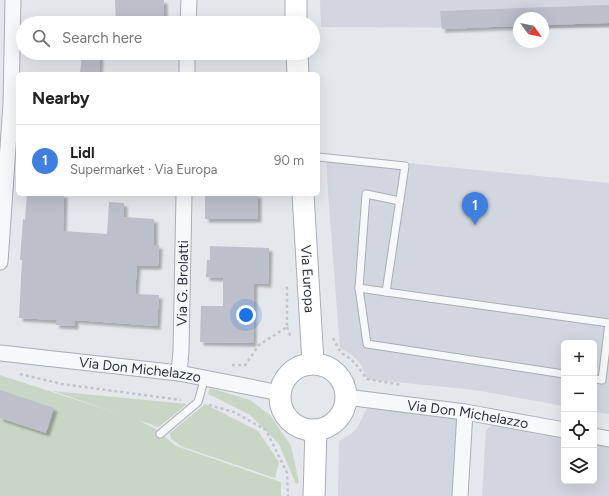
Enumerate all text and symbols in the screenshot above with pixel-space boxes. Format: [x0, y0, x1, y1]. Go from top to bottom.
north arrow [513, 12, 549, 48]
search box [16, 16, 320, 60]
icon: search [30, 27, 52, 49]
text: Search here [62, 29, 142, 47]
text: Nearby [32, 88, 90, 108]
text: Lidl [70, 144, 95, 162]
text: 1 [42, 153, 48, 168]
text: 90 m [274, 153, 304, 168]
text: Supermarket · Via Europa [70, 162, 217, 177]
pin: 1 [462, 192, 488, 225]
street label: Via G. Brolatti [173, 240, 192, 326]
street label: Via Europa [298, 244, 319, 313]
your location [236, 305, 256, 325]
map controls [561, 340, 597, 484]
button: + [561, 340, 597, 376]
street label: Via Don Michelazzo [78, 353, 203, 386]
button: − [561, 376, 597, 412]
street label: Via Don Michelazzo [406, 396, 530, 432]
button: locate [561, 412, 597, 448]
button: layers [561, 448, 597, 484]

